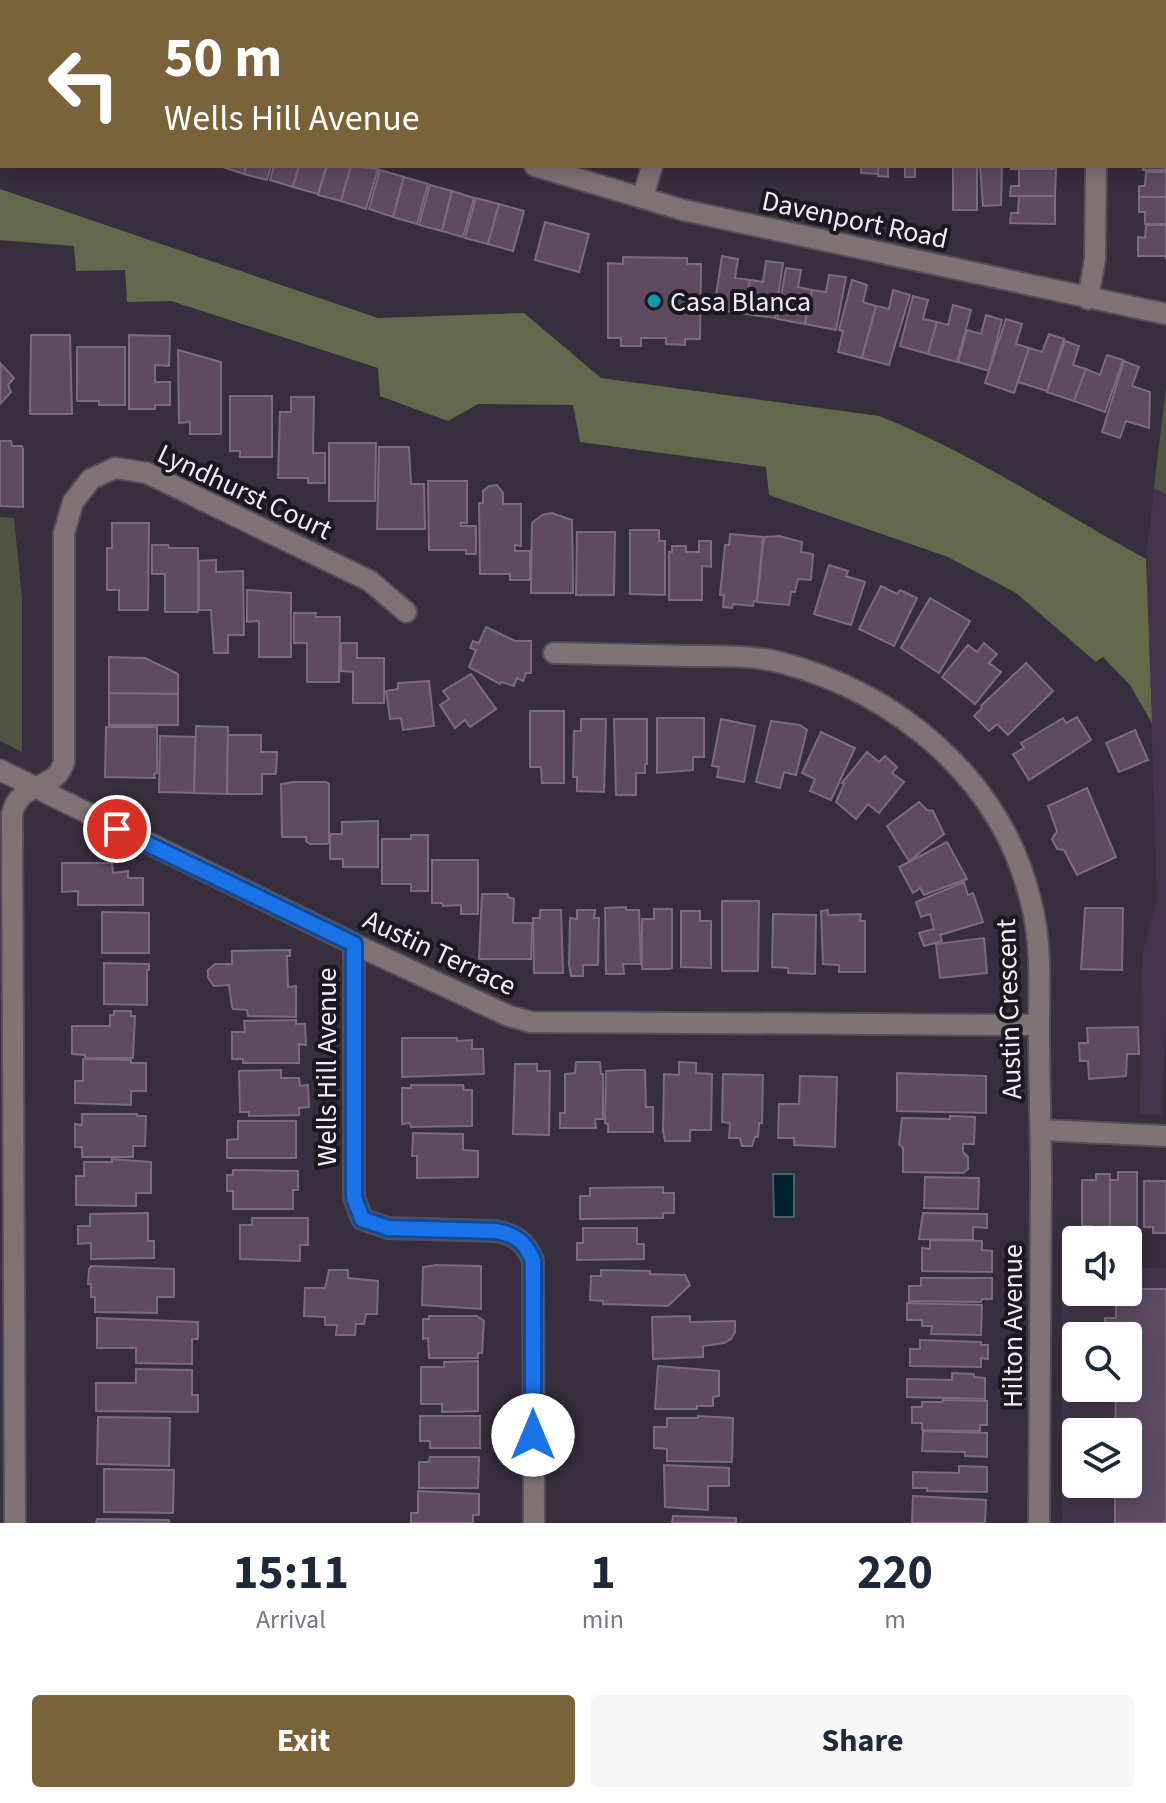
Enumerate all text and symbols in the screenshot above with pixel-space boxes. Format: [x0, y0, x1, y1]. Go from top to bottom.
text: 50 m [164, 19, 282, 98]
icon: left [32, 32, 136, 136]
text: Wells Hill Avenue [164, 93, 420, 144]
street label: Davenport Road [758, 181, 951, 259]
place label: Casa Blanca [670, 282, 811, 322]
marker: Casa Blanca [645, 292, 663, 310]
street label: Lyndhurst Court [151, 434, 339, 550]
pin [83, 795, 151, 863]
icon: arrive [95, 807, 139, 851]
street label: Austin Terrace [356, 900, 523, 1006]
street label: Austin Crescent [986, 917, 1032, 1100]
street label: Wells Hill Avenue [307, 968, 347, 1166]
map controls [1062, 1226, 1142, 1498]
button: sound [1062, 1226, 1142, 1306]
street label: Hilton Avenue [993, 1244, 1033, 1408]
button: search [1062, 1322, 1142, 1402]
position arrow [491, 1393, 575, 1477]
button: layers [1062, 1418, 1142, 1498]
text: 15:11 [233, 1539, 349, 1607]
text: 1 [590, 1539, 616, 1607]
text: 220 [857, 1539, 933, 1607]
text: Arrival [256, 1601, 326, 1638]
text: min [582, 1601, 624, 1638]
text: m [884, 1601, 906, 1638]
button: Exit [32, 1695, 575, 1787]
button: Share [591, 1695, 1134, 1787]

